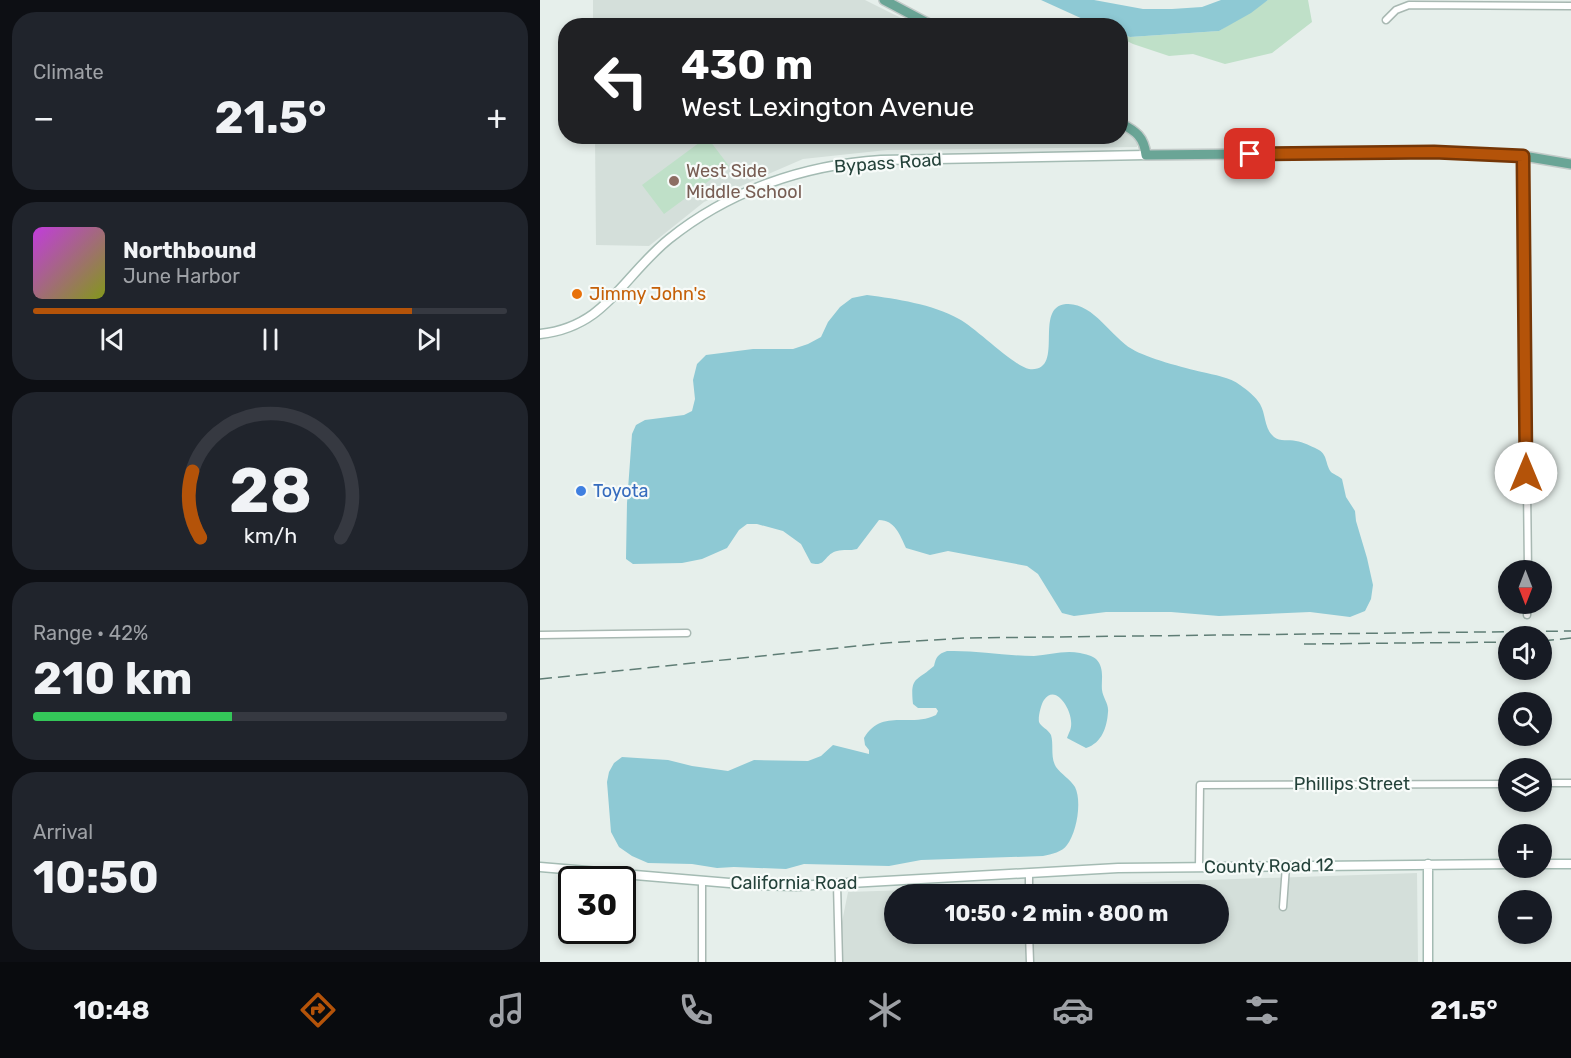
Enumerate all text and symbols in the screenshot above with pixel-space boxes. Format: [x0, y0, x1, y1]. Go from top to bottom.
text: 430 m [681, 40, 813, 90]
icon: left [582, 42, 660, 120]
text: Climate [33, 60, 104, 84]
text: 21.5° [214, 91, 326, 144]
text: West Lexington Avenue [681, 91, 974, 123]
text: − [33, 98, 54, 137]
text: + [486, 98, 507, 137]
pin [1224, 128, 1275, 179]
icon: arrive [1233, 137, 1266, 170]
street label: Bypass Road [833, 148, 943, 178]
place label: West Side Middle School [686, 160, 802, 203]
marker: West Side Middle School [667, 174, 681, 188]
text: Northbound [123, 237, 256, 264]
text: June Harbor [123, 264, 240, 288]
place label: Jimmy John's [589, 283, 706, 305]
marker: Jimmy John's [570, 287, 584, 301]
icon: previous [96, 323, 129, 356]
icon: pause [254, 323, 287, 356]
icon: next [412, 323, 445, 356]
position arrow [1494, 441, 1558, 505]
text: 28 [229, 454, 311, 528]
place label: Toyota [593, 480, 649, 502]
marker: Toyota [574, 484, 588, 498]
text: km/h [243, 523, 297, 548]
north arrow [1498, 560, 1552, 614]
map controls [1498, 560, 1552, 944]
text: Range · 42% [33, 621, 148, 645]
button: sound [1498, 626, 1552, 680]
text: 210 km [33, 652, 192, 705]
button: search [1498, 692, 1552, 746]
button: layers [1498, 758, 1552, 812]
street label: Phillips Street [1294, 773, 1410, 795]
text: Arrival [33, 820, 93, 844]
button: + [1498, 824, 1552, 878]
text: 10:50 [33, 851, 159, 904]
street label: County Road 12 [1204, 854, 1334, 878]
speed limit sign: 30 [558, 866, 636, 944]
street label: California Road [731, 872, 857, 894]
button: − [1498, 890, 1552, 944]
text: 10:50 · 2 min · 800 m [945, 900, 1168, 927]
icon: directions [297, 989, 339, 1031]
icon: music [486, 989, 528, 1031]
icon: phone [675, 989, 717, 1031]
icon: climate [864, 989, 906, 1031]
icon: car [1052, 989, 1094, 1031]
icon: filters [1241, 989, 1283, 1031]
text: 10:48 [73, 994, 150, 1026]
text: 21.5° [1430, 994, 1497, 1026]

